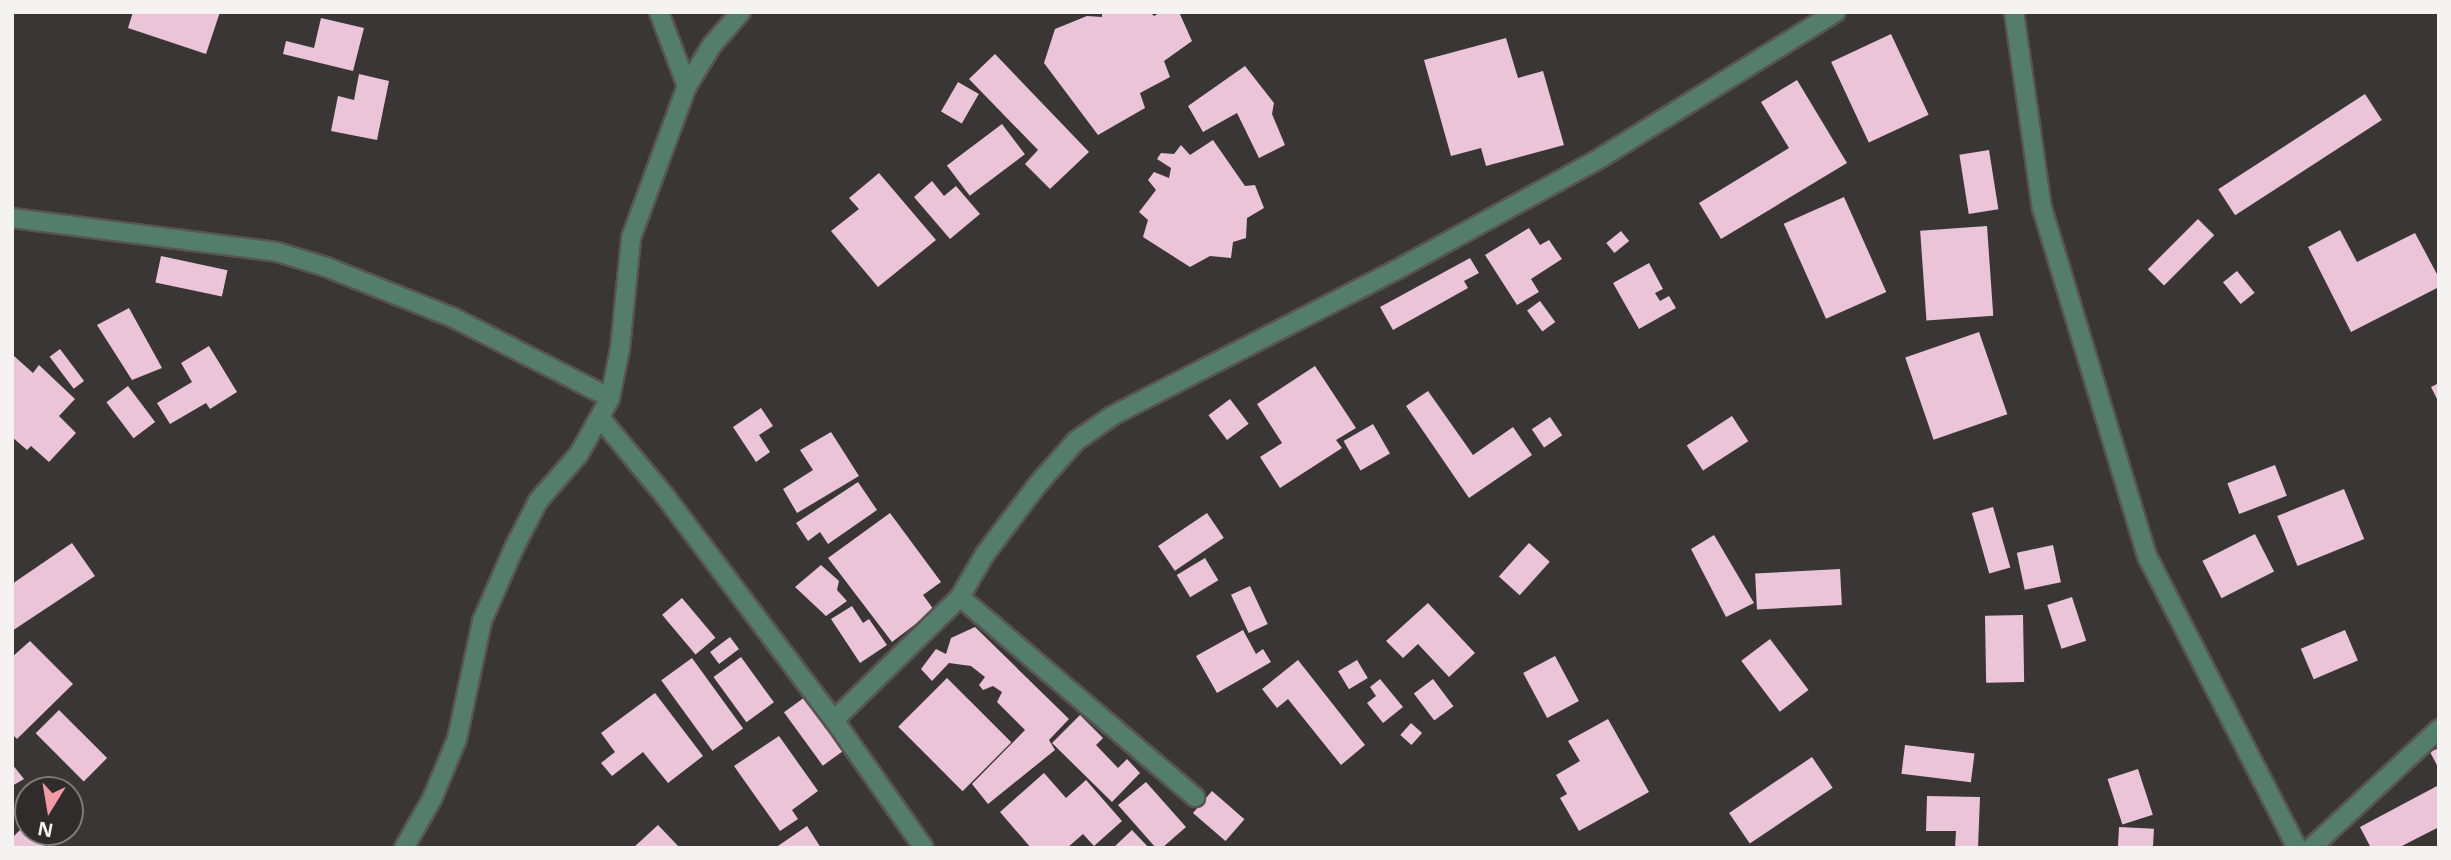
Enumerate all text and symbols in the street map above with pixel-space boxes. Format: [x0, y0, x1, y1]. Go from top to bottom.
north arrow [14, 776, 84, 846]
text: N [35, 815, 55, 844]

